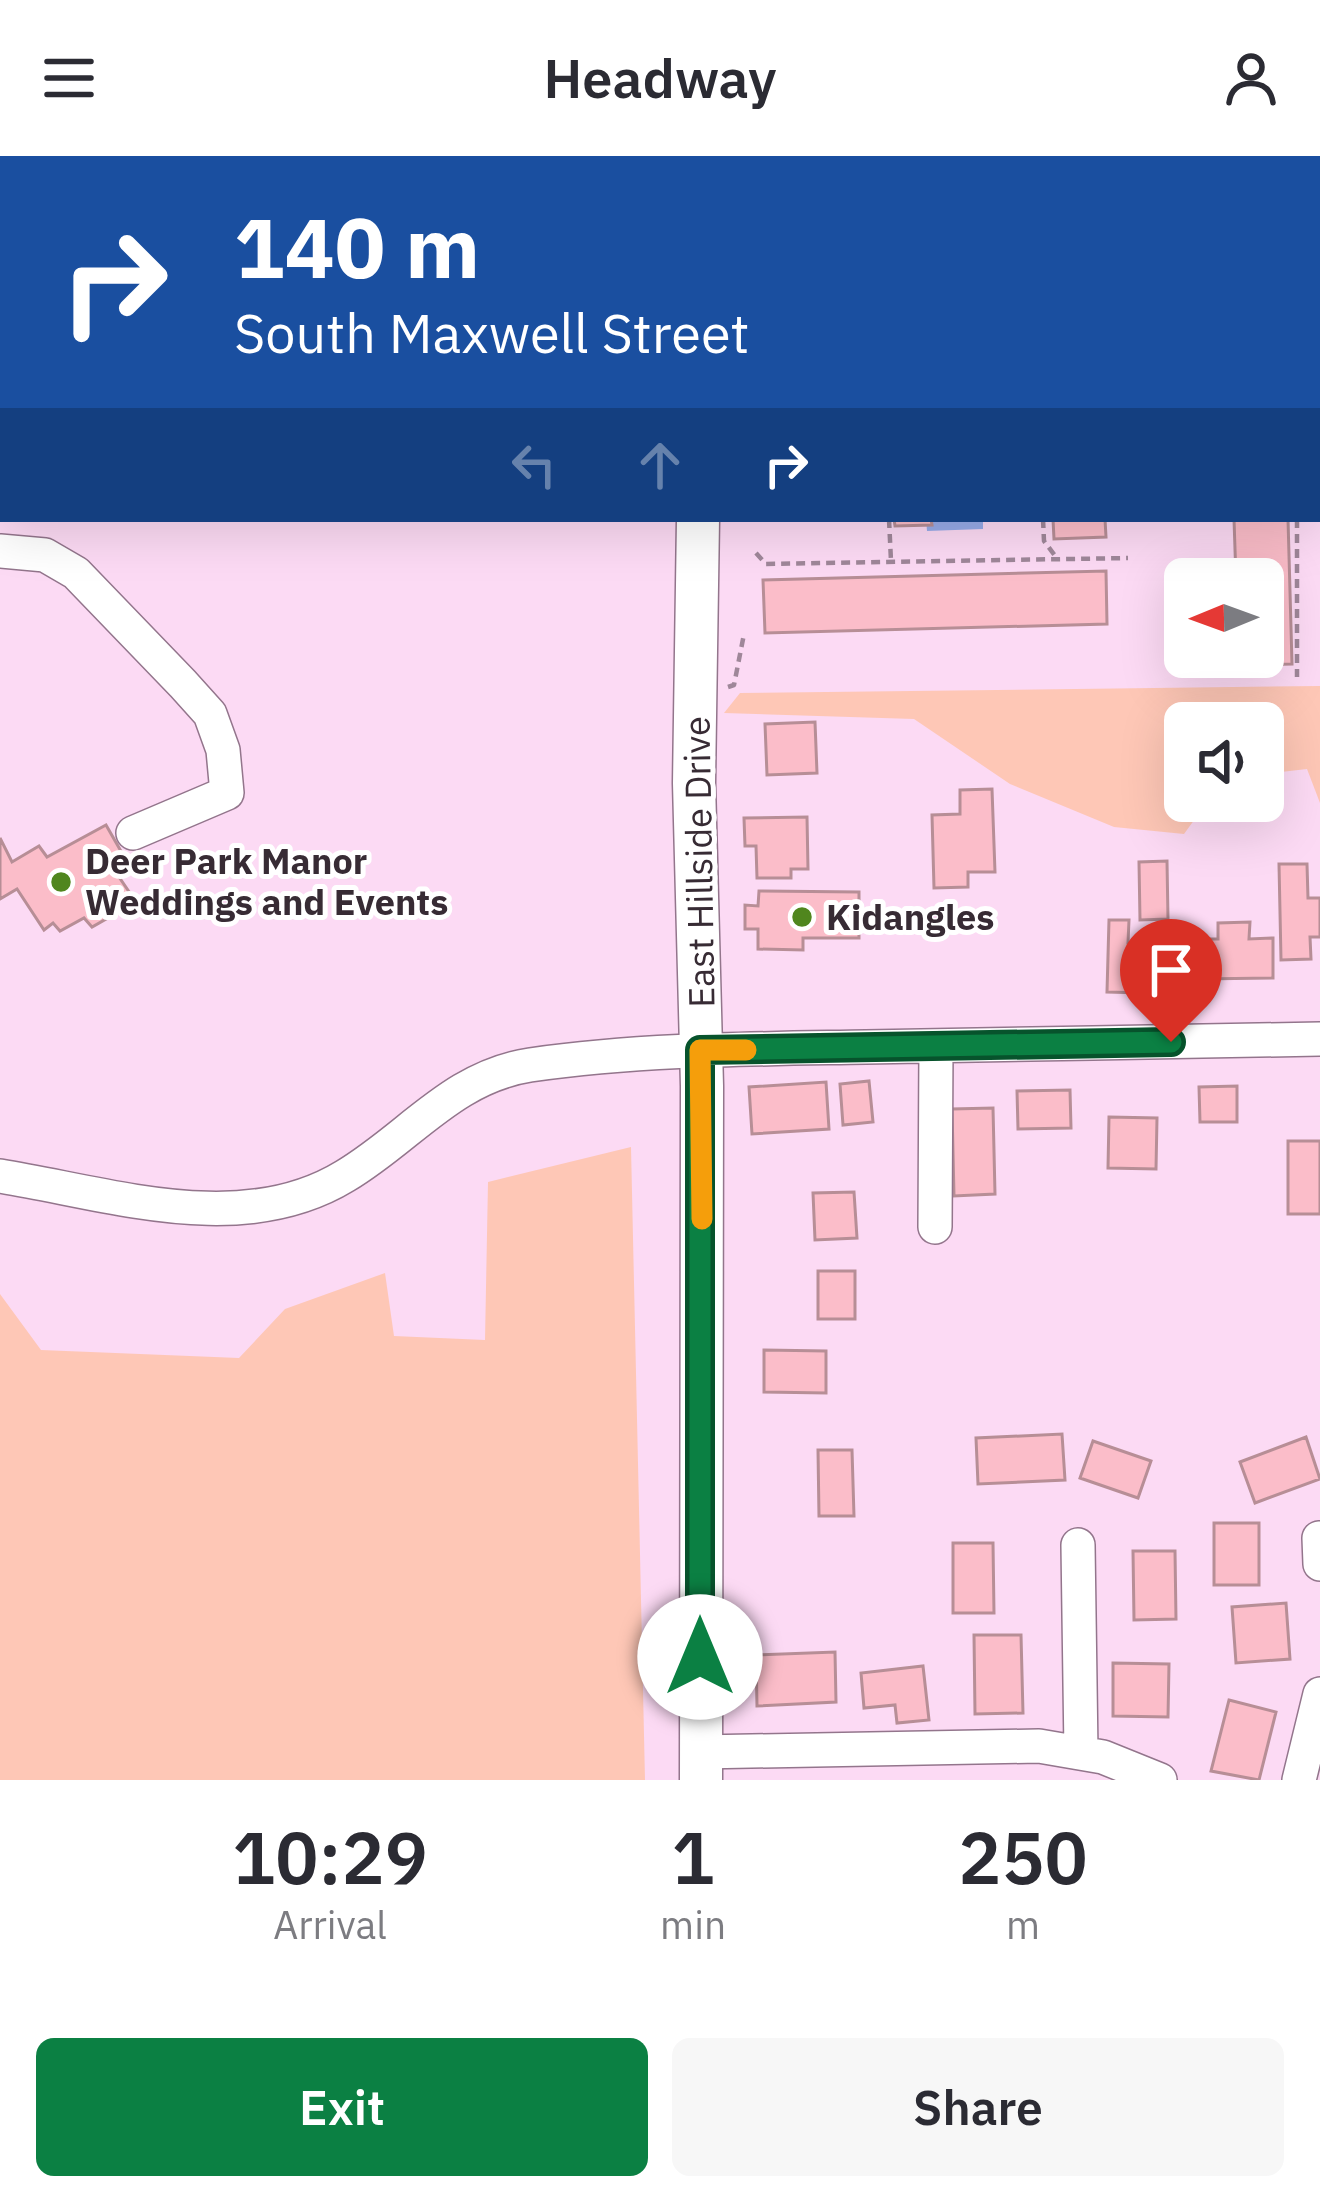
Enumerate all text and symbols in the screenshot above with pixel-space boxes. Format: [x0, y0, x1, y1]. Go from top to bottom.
text: Headway [543, 43, 777, 113]
icon: menu [36, 45, 102, 111]
icon: person [1218, 45, 1284, 111]
text: 140 m [234, 192, 480, 301]
icon: right [36, 204, 192, 360]
text: South Maxwell Street [234, 298, 750, 368]
icon: left [501, 432, 567, 498]
icon: ahead [627, 432, 693, 498]
icon: right [753, 432, 819, 498]
north arrow [1164, 558, 1284, 678]
map controls [1164, 558, 1284, 822]
button: sound [1164, 702, 1284, 822]
street label: East Hillside Drive [672, 716, 725, 1008]
place label: Deer Park Manor Weddings and Events [85, 837, 448, 925]
marker: Deer Park Manor Weddings and Events [48, 869, 74, 895]
place label: Kidangles [826, 893, 994, 940]
marker: Kidangles [789, 904, 815, 930]
pin [1120, 919, 1222, 1042]
icon: arrive [1138, 937, 1204, 1003]
position arrow [637, 1594, 763, 1720]
text: 10:29 [232, 1810, 428, 1904]
text: 1 [671, 1810, 715, 1904]
text: 250 [958, 1810, 1088, 1904]
text: Arrival [273, 1899, 387, 1950]
text: min [660, 1899, 726, 1950]
text: m [1006, 1899, 1040, 1950]
button: Exit [36, 2038, 648, 2176]
button: Share [672, 2038, 1284, 2176]

